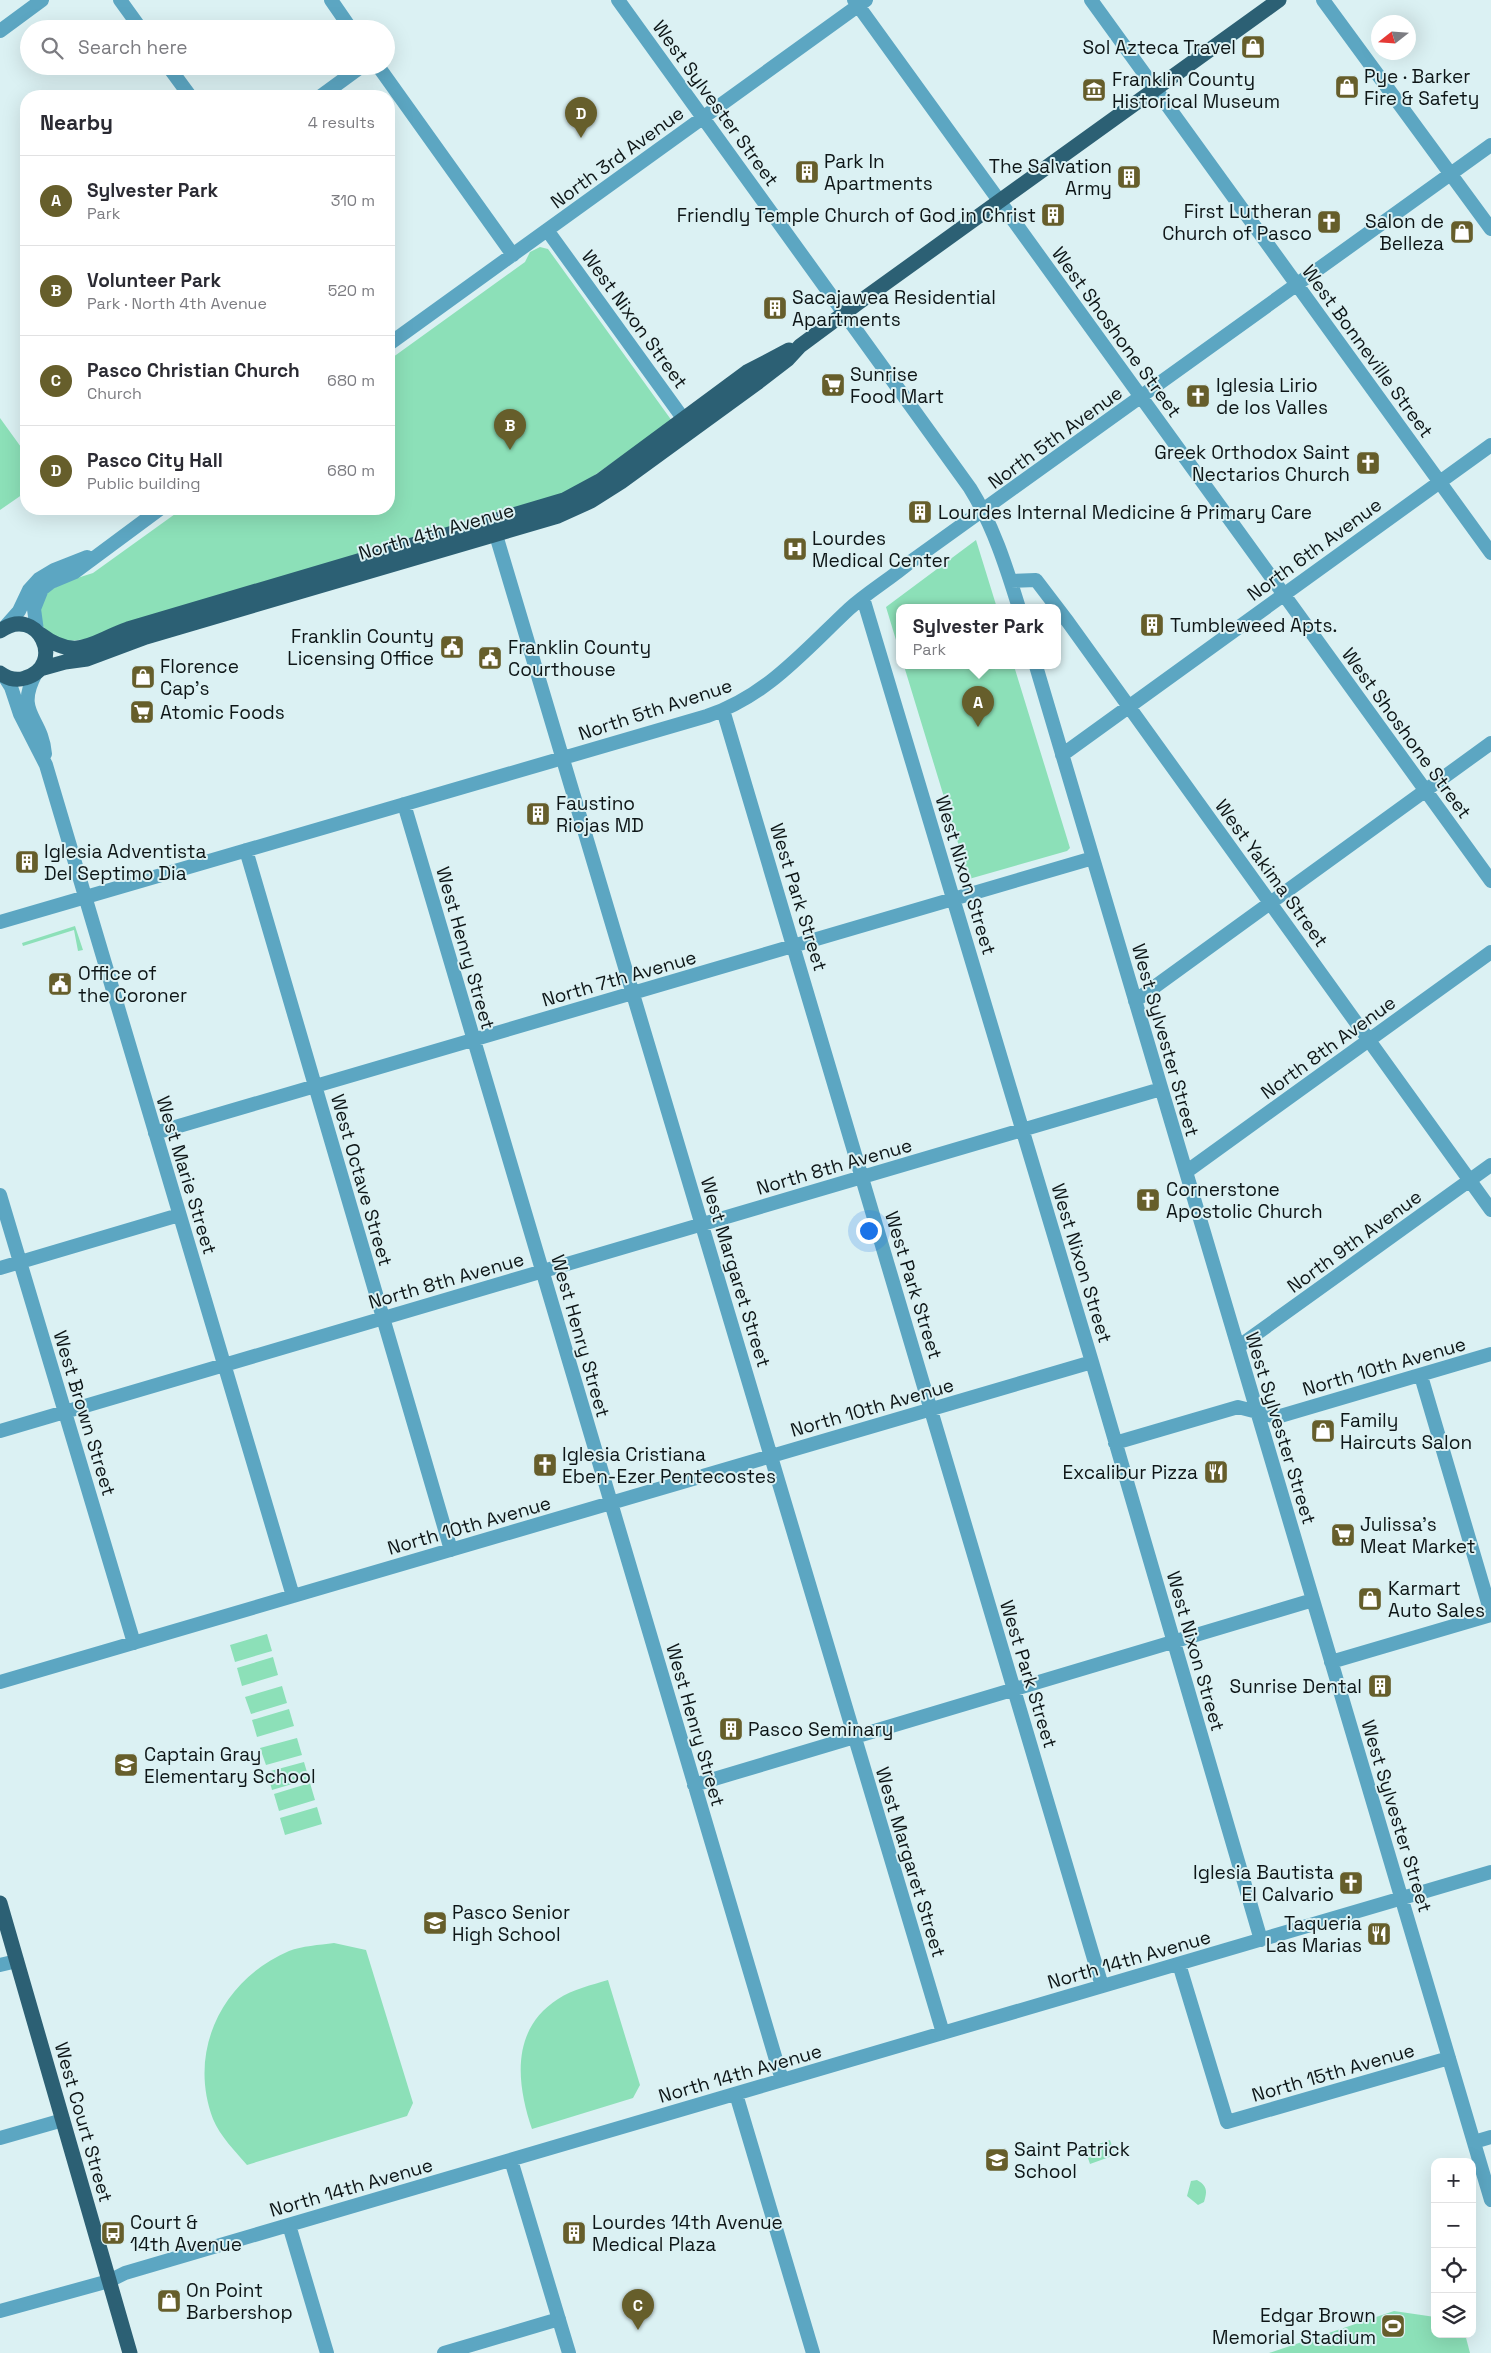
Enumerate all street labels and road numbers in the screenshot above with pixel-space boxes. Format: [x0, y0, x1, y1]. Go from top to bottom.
street label: West Sylvester Street [647, 15, 784, 191]
street label: North 3rd Avenue [546, 101, 689, 214]
street label: West Shoshone Street [1046, 242, 1187, 423]
street label: West Nixon Street [576, 245, 693, 393]
street label: West Bonneville Street [1296, 260, 1439, 443]
street label: North 5th Avenue [983, 380, 1127, 495]
street label: North 6th Avenue [1242, 492, 1387, 607]
street label: North 4th Avenue [355, 497, 517, 566]
street label: West Shoshone Street [1336, 643, 1477, 824]
street label: North 5th Avenue [575, 673, 735, 746]
street label: West Nixon Street [929, 792, 1002, 958]
street label: West Yakima Street [1210, 794, 1334, 952]
street label: West Park Street [764, 820, 833, 974]
street label: West Henry Street [430, 864, 501, 1032]
street label: West Sylvester Street [1126, 941, 1205, 1140]
street label: North 7th Avenue [539, 944, 699, 1012]
street label: North 8th Avenue [1256, 990, 1401, 1105]
street label: West Octave Street [325, 1091, 398, 1269]
street label: West Marie Street [151, 1093, 223, 1257]
street label: North 8th Avenue [753, 1132, 915, 1201]
street label: West Margaret Street [695, 1174, 776, 1370]
street label: West Nixon Street [1045, 1180, 1118, 1346]
street label: North 9th Avenue [1282, 1184, 1427, 1299]
street label: West Park Street [879, 1208, 948, 1362]
street label: North 8th Avenue [365, 1246, 527, 1315]
street label: West Henry Street [545, 1252, 616, 1420]
street label: West Brown Street [47, 1327, 122, 1499]
street label: West Sylvester Street [1239, 1329, 1322, 1527]
street label: North 10th Avenue [1299, 1331, 1469, 1402]
street label: North 10th Avenue [787, 1372, 957, 1443]
street label: North 10th Avenue [384, 1490, 554, 1561]
street label: West Nixon Street [1161, 1568, 1230, 1734]
street label: West Park Street [994, 1597, 1063, 1751]
street label: West Henry Street [660, 1641, 731, 1809]
street label: West Sylvester Street [1355, 1717, 1438, 1915]
street label: West Margaret Street [870, 1764, 951, 1960]
street label: North 14th Avenue [1045, 1924, 1214, 1995]
street label: North 15th Avenue [1249, 2037, 1417, 2108]
street label: North 14th Avenue [656, 2038, 825, 2109]
street label: West Court Street [49, 2039, 118, 2205]
street label: North 14th Avenue [267, 2152, 436, 2223]

